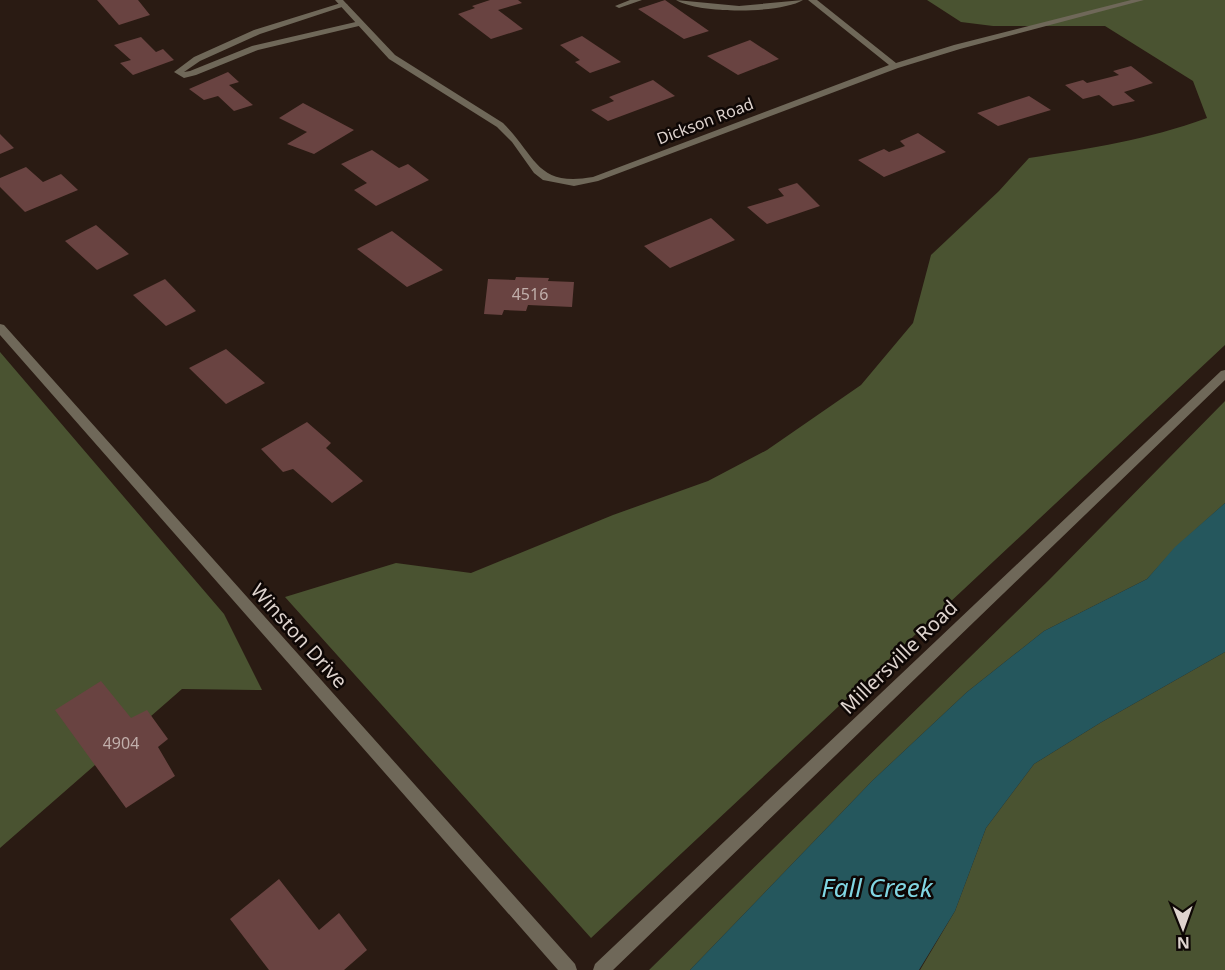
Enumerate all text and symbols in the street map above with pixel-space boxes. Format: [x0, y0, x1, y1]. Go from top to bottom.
street label: Dickson Road [654, 92, 756, 150]
house number: 4516 [512, 283, 548, 305]
street label: Winston Drive [245, 578, 354, 694]
street label: Millersville Road [834, 594, 963, 719]
house number: 4904 [103, 732, 139, 754]
water label: Fall Creek [821, 869, 934, 905]
north arrow [1153, 898, 1213, 958]
text: N [1177, 932, 1190, 954]

